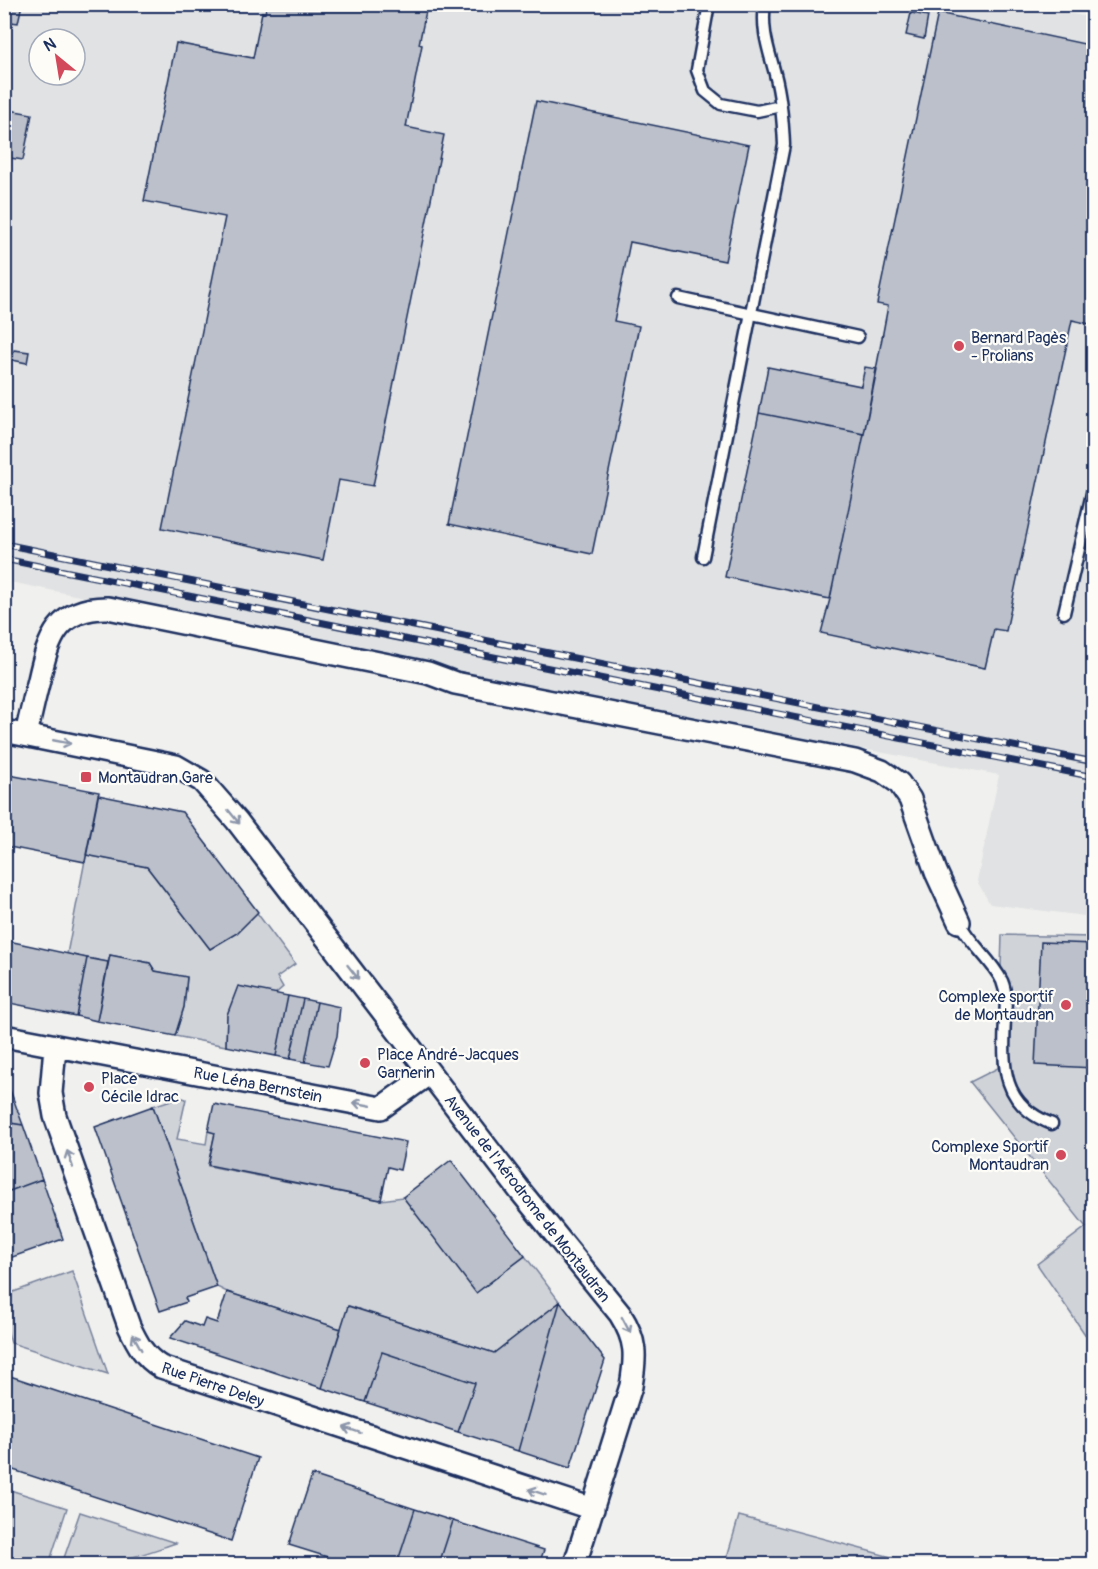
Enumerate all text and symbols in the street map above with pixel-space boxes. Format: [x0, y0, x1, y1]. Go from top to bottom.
north arrow [27, 27, 87, 87]
text: N [40, 33, 60, 56]
place label: Bernard Pagès - Prolians [971, 328, 1066, 366]
marker: Bernard Pagès - Prolians [952, 339, 966, 353]
one-way arrow [52, 737, 71, 748]
place label: Montaudran Gare [98, 768, 213, 788]
marker: Montaudran Gare [79, 770, 93, 784]
one-way arrow [227, 809, 240, 825]
one-way arrow [346, 963, 359, 979]
place label: Complexe sportif de Montaudran [938, 987, 1054, 1025]
marker: Complexe sportif de Montaudran [1059, 998, 1073, 1012]
place label: Place André-Jacques Garnerin [377, 1045, 519, 1083]
marker: Place André-Jacques Garnerin [358, 1056, 372, 1070]
street label: Rue Léna Bernstein [192, 1063, 324, 1107]
place label: Place Cécile Idrac [101, 1069, 179, 1107]
marker: Place Cécile Idrac [82, 1080, 96, 1094]
street label: Avenue de l'Aérodrome de Montaudran [440, 1091, 615, 1307]
one-way arrow [353, 1098, 373, 1109]
place label: Complexe Sportif Montaudran [931, 1137, 1049, 1175]
marker: Complexe Sportif Montaudran [1054, 1148, 1068, 1162]
one-way arrow [64, 1150, 75, 1169]
one-way arrow [620, 1316, 632, 1333]
one-way arrow [131, 1334, 143, 1351]
street label: Rue Pierre Deley [159, 1358, 267, 1412]
one-way arrow [343, 1424, 362, 1435]
one-way arrow [528, 1485, 547, 1496]

